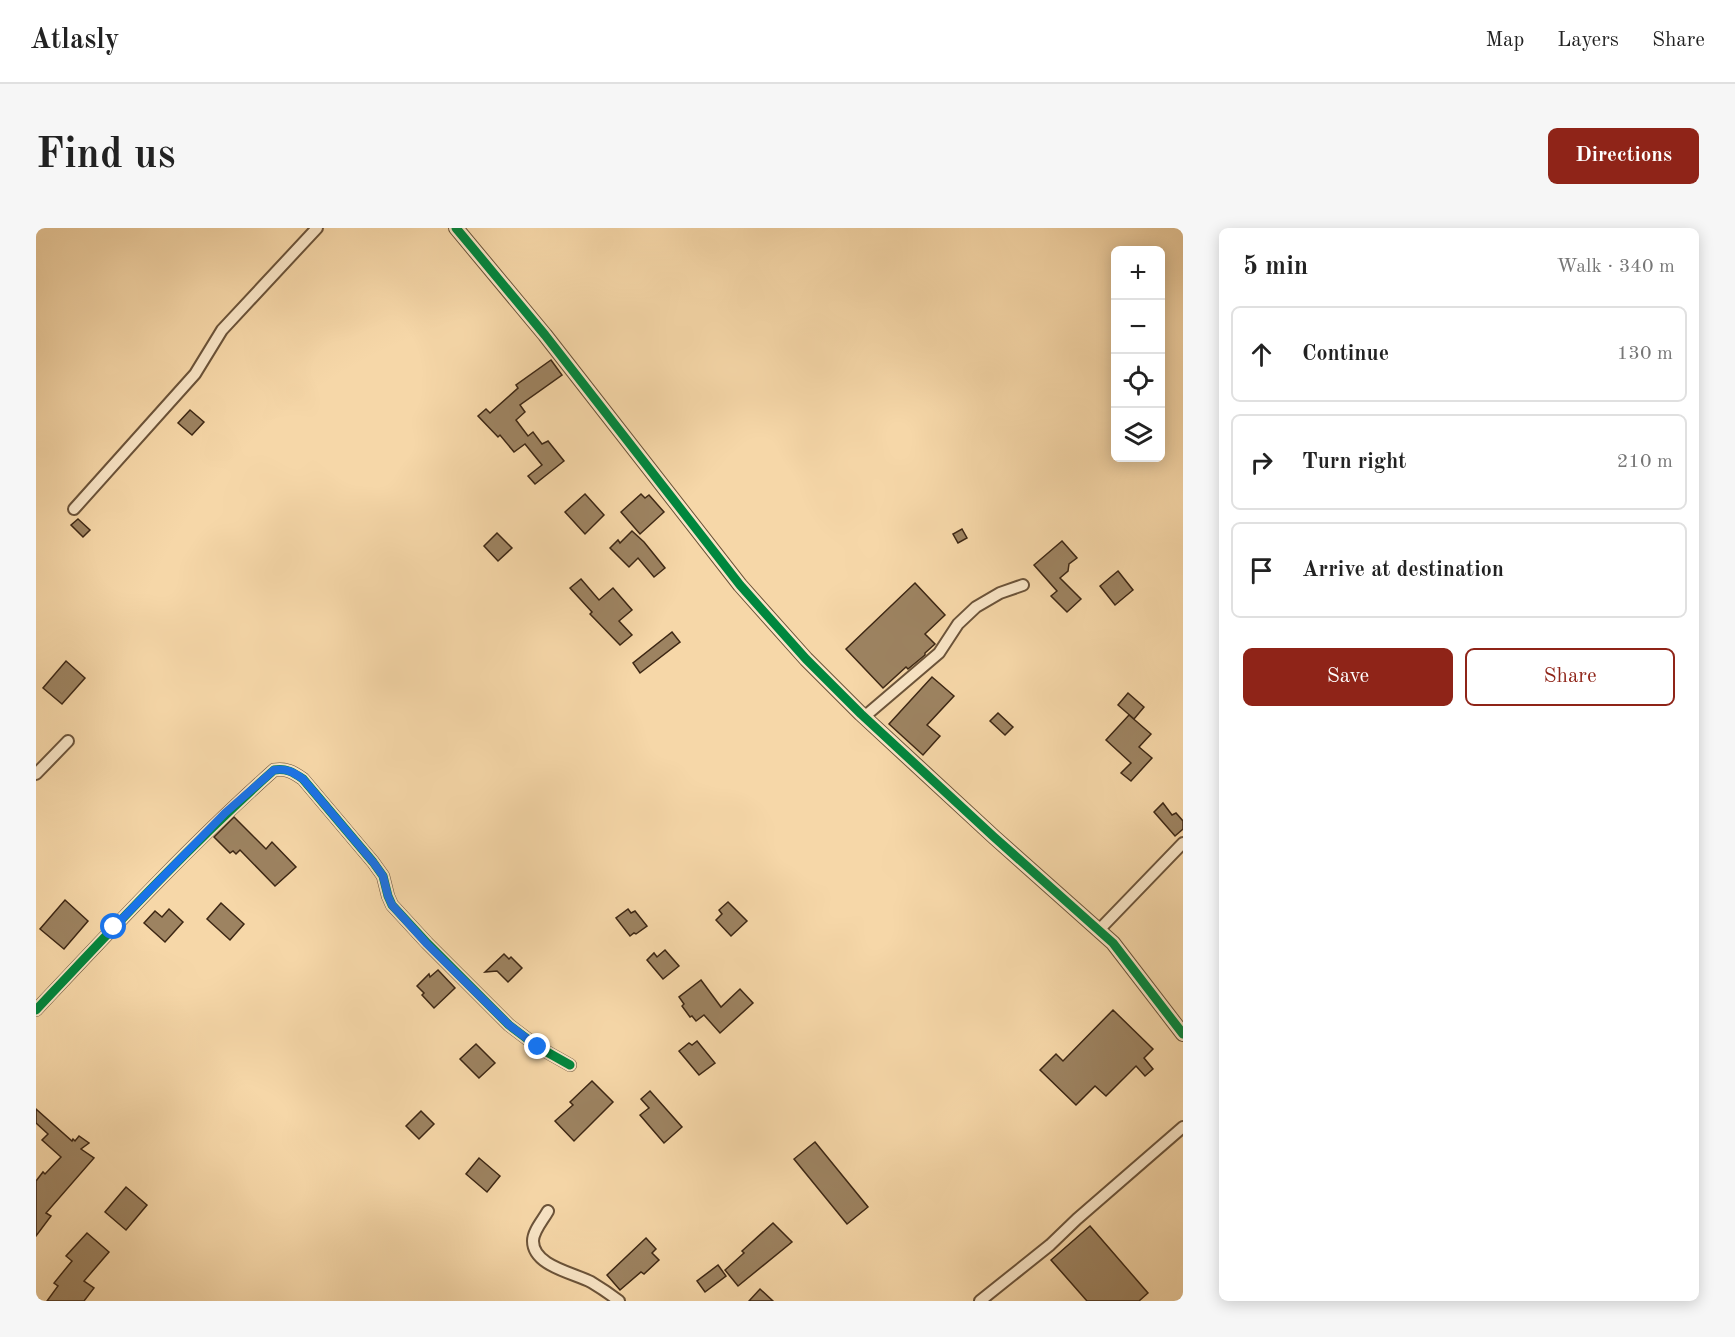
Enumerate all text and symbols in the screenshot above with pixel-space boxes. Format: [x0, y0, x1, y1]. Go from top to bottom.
text: Atlasly [30, 27, 120, 55]
text: Map [1485, 30, 1524, 51]
text: Layers [1557, 30, 1619, 51]
text: Share [1652, 30, 1705, 51]
button: Directions [1548, 128, 1699, 184]
text: Find us [36, 135, 175, 177]
map controls [1111, 246, 1165, 462]
button: + [1111, 246, 1165, 300]
text: 5 min [1243, 254, 1308, 280]
text: Walk · 340 m [1556, 257, 1675, 277]
button: − [1111, 300, 1165, 354]
icon: ahead [1245, 338, 1278, 371]
text: Continue [1302, 343, 1389, 365]
text: 130 m [1617, 344, 1673, 364]
button: locate [1111, 354, 1165, 408]
button: layers [1111, 408, 1165, 462]
icon: right [1245, 446, 1278, 479]
text: Turn right [1302, 451, 1406, 473]
text: 210 m [1617, 452, 1673, 472]
icon: arrive [1245, 554, 1278, 587]
text: Arrive at destination [1302, 559, 1504, 581]
button: Save [1243, 648, 1453, 706]
button: Share [1465, 648, 1675, 706]
route start [100, 913, 126, 939]
route end [524, 1033, 550, 1059]

